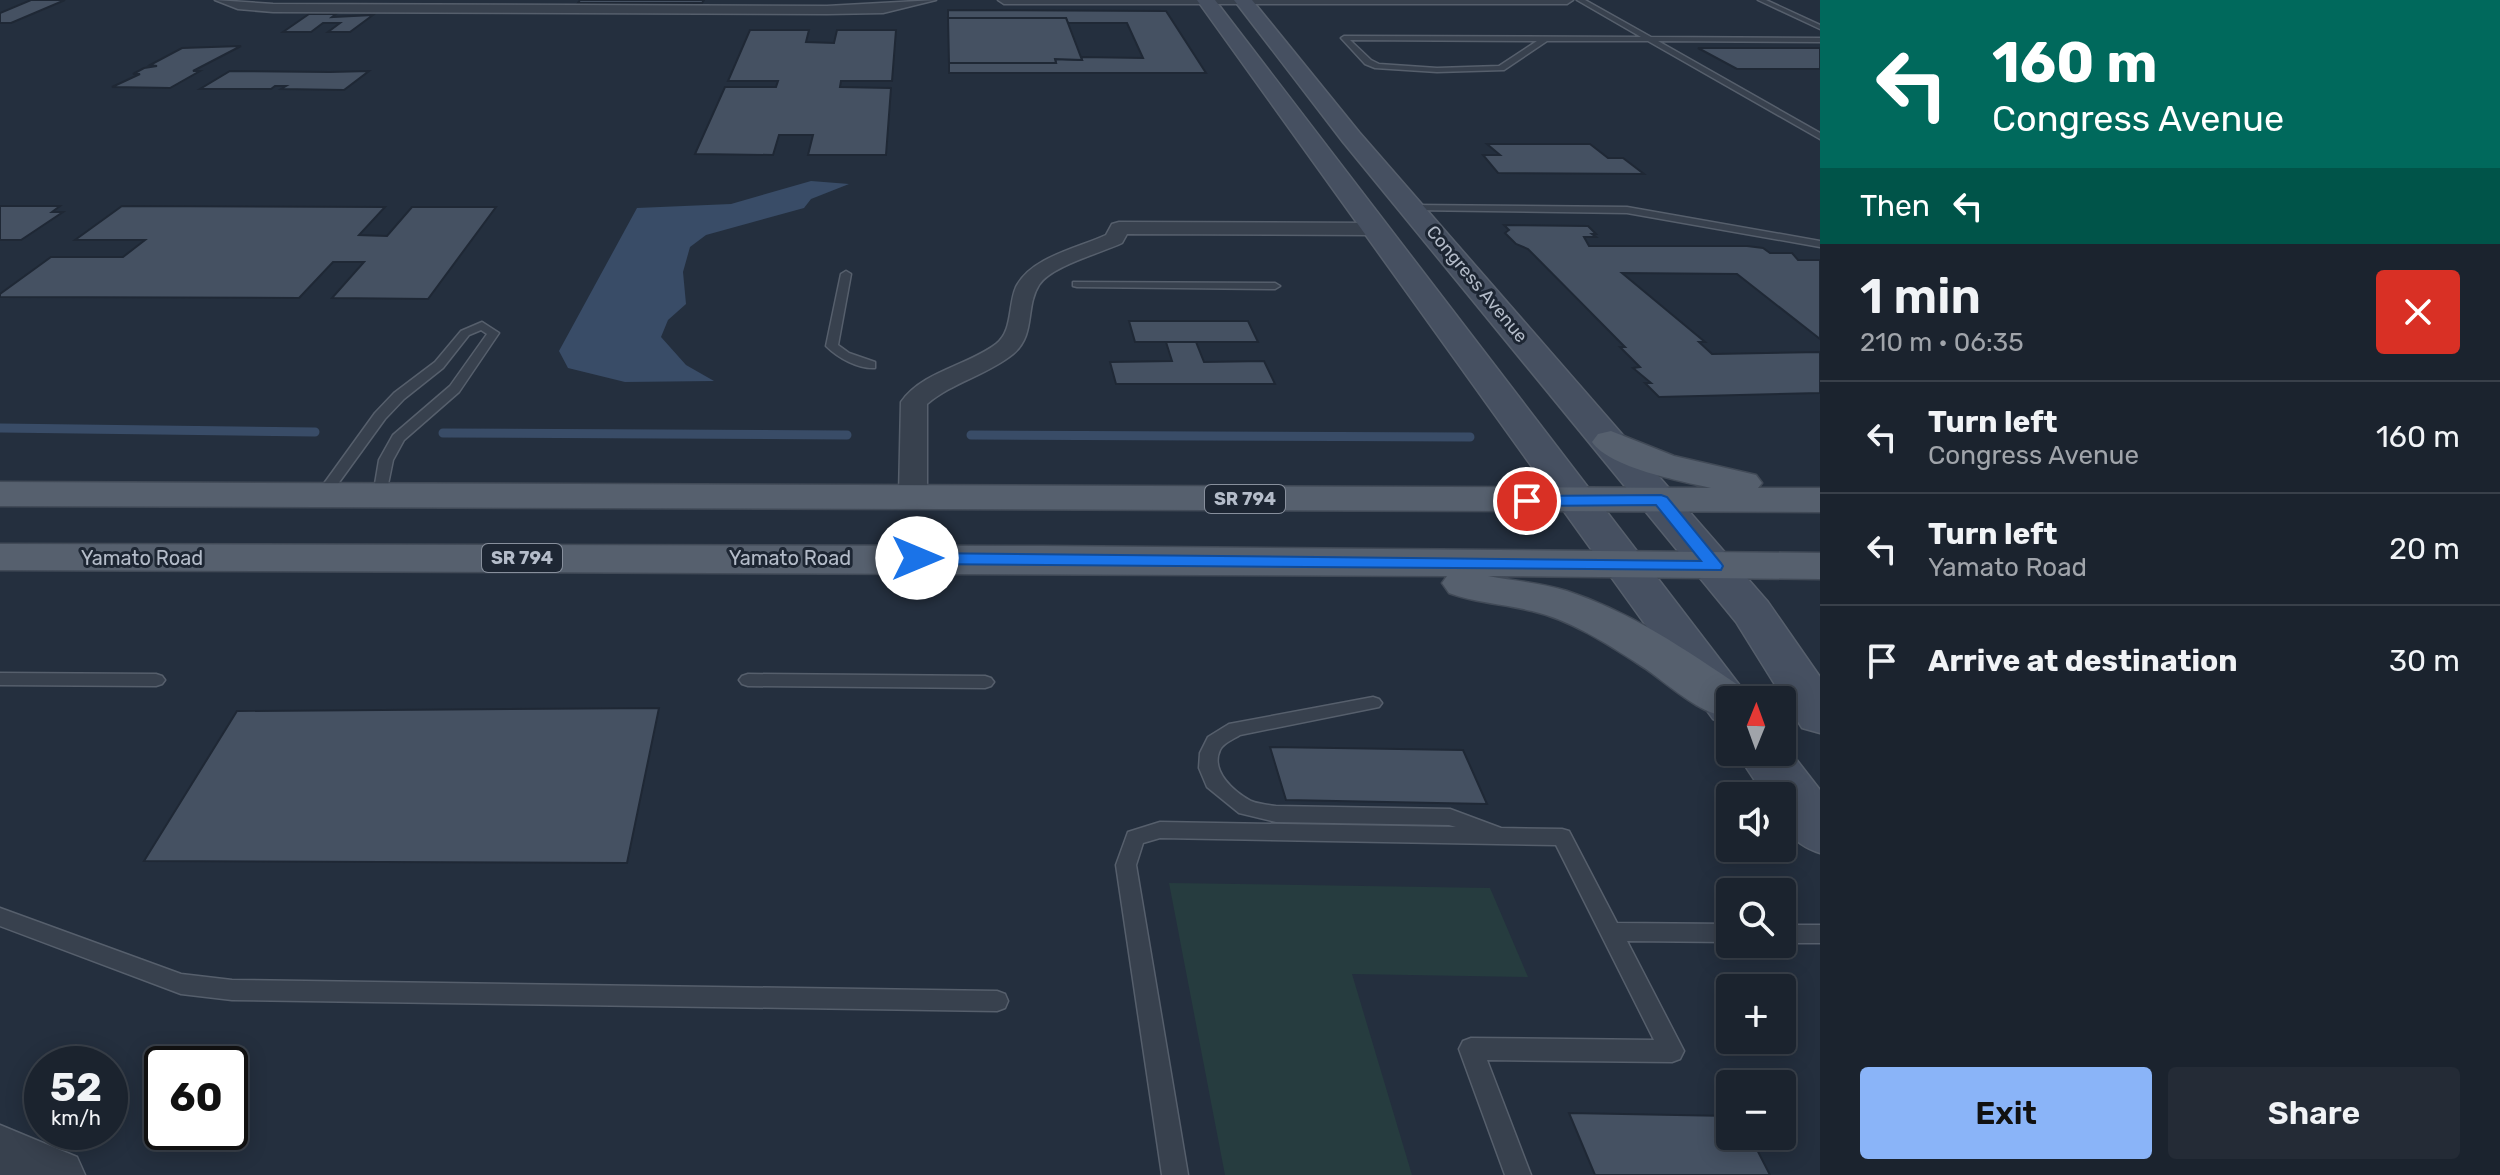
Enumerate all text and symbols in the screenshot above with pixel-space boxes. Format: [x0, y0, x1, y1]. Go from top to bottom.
text: 160 m [1992, 30, 2158, 96]
icon: left [1860, 32, 1964, 136]
text: Congress Avenue [1992, 97, 2284, 140]
icon: left [1946, 184, 1990, 228]
text: Then [1860, 188, 1930, 224]
street label: Congress Avenue [1422, 221, 1532, 347]
text: 1 min [1860, 268, 1981, 325]
button: close [2376, 270, 2460, 354]
text: 210 m · 06:35 [1860, 327, 2024, 358]
text: Turn left [1928, 404, 2058, 440]
icon: left [1860, 415, 1904, 459]
text: 160 m [2376, 419, 2460, 455]
text: Congress Avenue [1928, 440, 2139, 471]
pin [1493, 467, 1561, 535]
icon: arrive [1505, 479, 1549, 523]
road number: SR 794 [1205, 485, 1285, 513]
position arrow [875, 516, 959, 600]
text: Turn left [1928, 516, 2058, 552]
icon: left [1860, 527, 1904, 571]
text: 20 m [2389, 531, 2460, 567]
road number: SR 794 [482, 544, 562, 572]
street label: Yamato Road [81, 546, 203, 570]
street label: Yamato Road [729, 546, 851, 570]
text: Yamato Road [1928, 552, 2087, 583]
icon: arrive [1860, 639, 1904, 683]
text: Arrive at destination [1928, 643, 2238, 679]
text: 30 m [2389, 643, 2460, 679]
north arrow [1716, 686, 1796, 766]
map controls [1716, 686, 1796, 1150]
button: sound [1716, 782, 1796, 862]
button: search [1716, 878, 1796, 958]
button: + [1716, 974, 1796, 1054]
speed limit sign: 60 [144, 1046, 248, 1150]
text: 52 [50, 1064, 102, 1111]
button: Exit [1860, 1067, 2152, 1159]
button: Share [2168, 1067, 2460, 1159]
button: − [1716, 1070, 1796, 1150]
text: km/h [51, 1106, 101, 1130]

